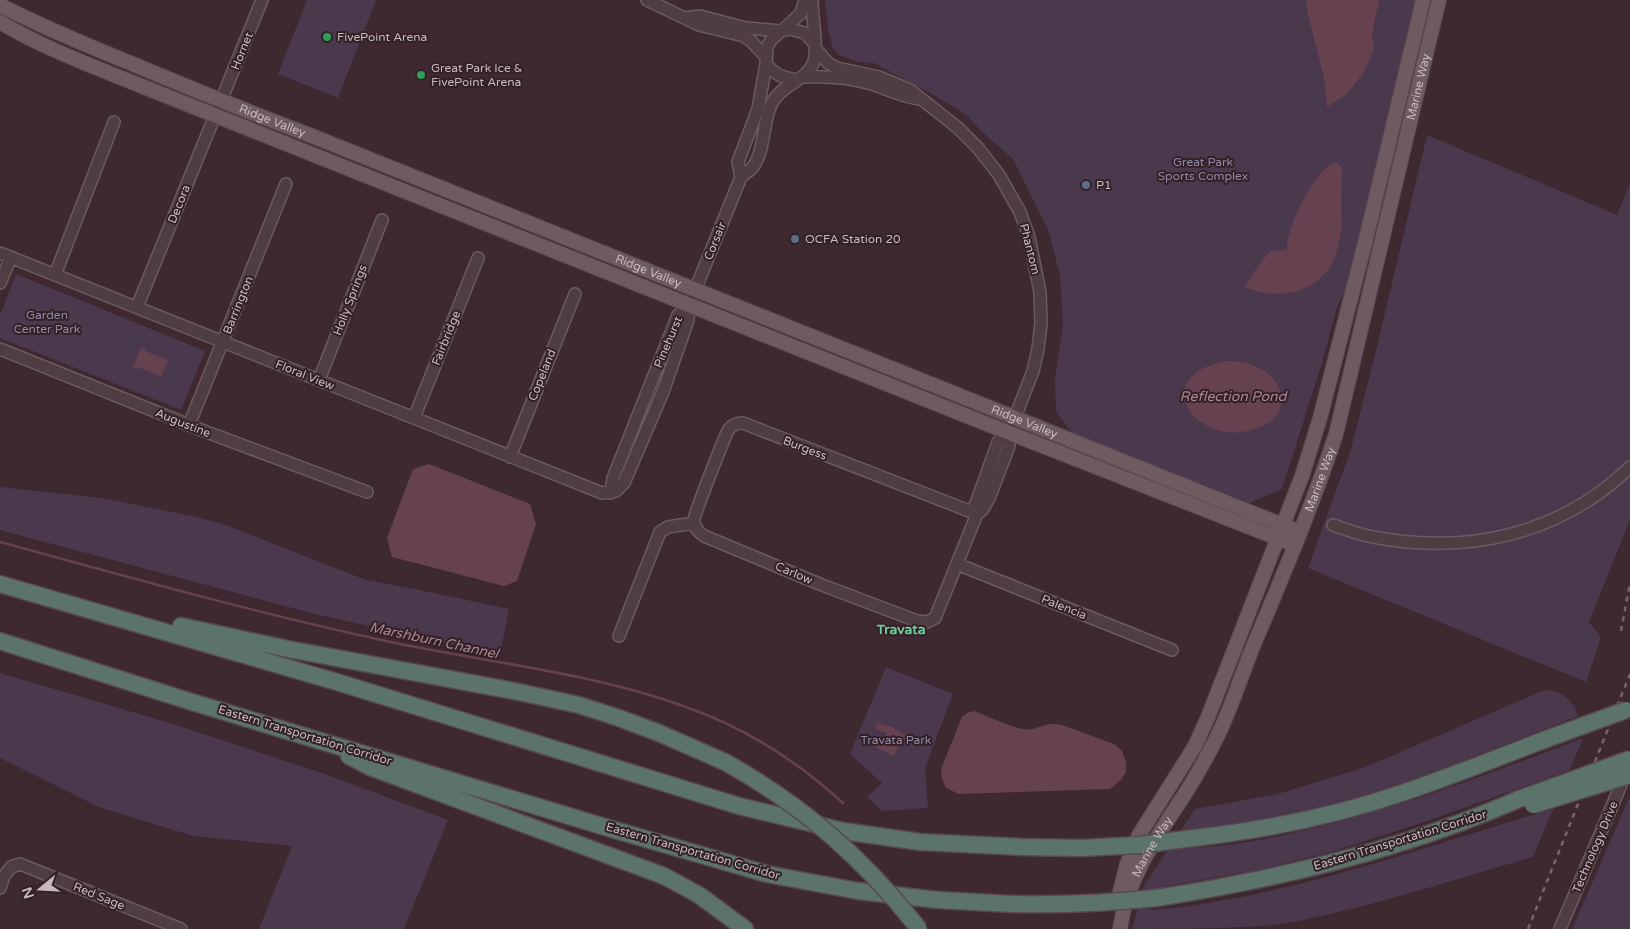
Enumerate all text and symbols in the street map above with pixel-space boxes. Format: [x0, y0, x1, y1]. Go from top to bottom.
street label: Hornet [228, 30, 256, 72]
place label: FivePoint Arena [337, 30, 427, 44]
marker: FivePoint Arena [321, 31, 333, 43]
street label: Marine Way [1404, 52, 1433, 122]
place label: Great Park Ice & FivePoint Arena [431, 61, 523, 89]
marker: Great Park Ice & FivePoint Arena [415, 69, 427, 81]
street label: Ridge Valley [237, 101, 308, 140]
park label: Great Park Sports Complex [1158, 155, 1248, 183]
place label: P1 [1096, 178, 1112, 192]
marker: P1 [1080, 179, 1092, 191]
street label: Decora [165, 183, 193, 225]
street label: Corsair [701, 219, 729, 262]
street label: Phantom [1017, 222, 1043, 276]
place label: OCFA Station 20 [805, 232, 901, 246]
marker: OCFA Station 20 [789, 233, 801, 245]
street label: Ridge Valley [613, 251, 684, 291]
street label: Holly Springs [330, 262, 370, 337]
street label: Barrington [220, 274, 256, 336]
park label: Garden Center Park [14, 308, 81, 336]
street label: Fairbridge [429, 308, 463, 367]
street label: Pinehurst [651, 314, 685, 370]
street label: Copeland [525, 347, 559, 403]
street label: Floral View [273, 357, 337, 393]
water label: Reflection Pond [1180, 388, 1289, 405]
street label: Ridge Valley [989, 402, 1060, 441]
street label: Augustine [153, 406, 213, 440]
street label: Burgess [781, 433, 829, 463]
street label: Marine Way [1302, 445, 1338, 514]
street label: Carlow [773, 559, 815, 587]
street label: Palencia [1039, 592, 1089, 622]
water label: Marshburn Channel [368, 619, 501, 663]
district label: Travata [875, 621, 926, 638]
street label: Eastern Transportation Corridor [217, 702, 394, 768]
park label: Travata Park [861, 733, 932, 747]
street label: Technology Drive [1569, 799, 1621, 895]
street label: Eastern Transportation Corridor [1312, 807, 1489, 873]
street label: Marine Way [1129, 813, 1176, 879]
street label: Eastern Transportation Corridor [604, 819, 782, 883]
north arrow [15, 864, 65, 914]
street label: Red Sage [71, 879, 127, 913]
text: N [18, 885, 38, 901]

